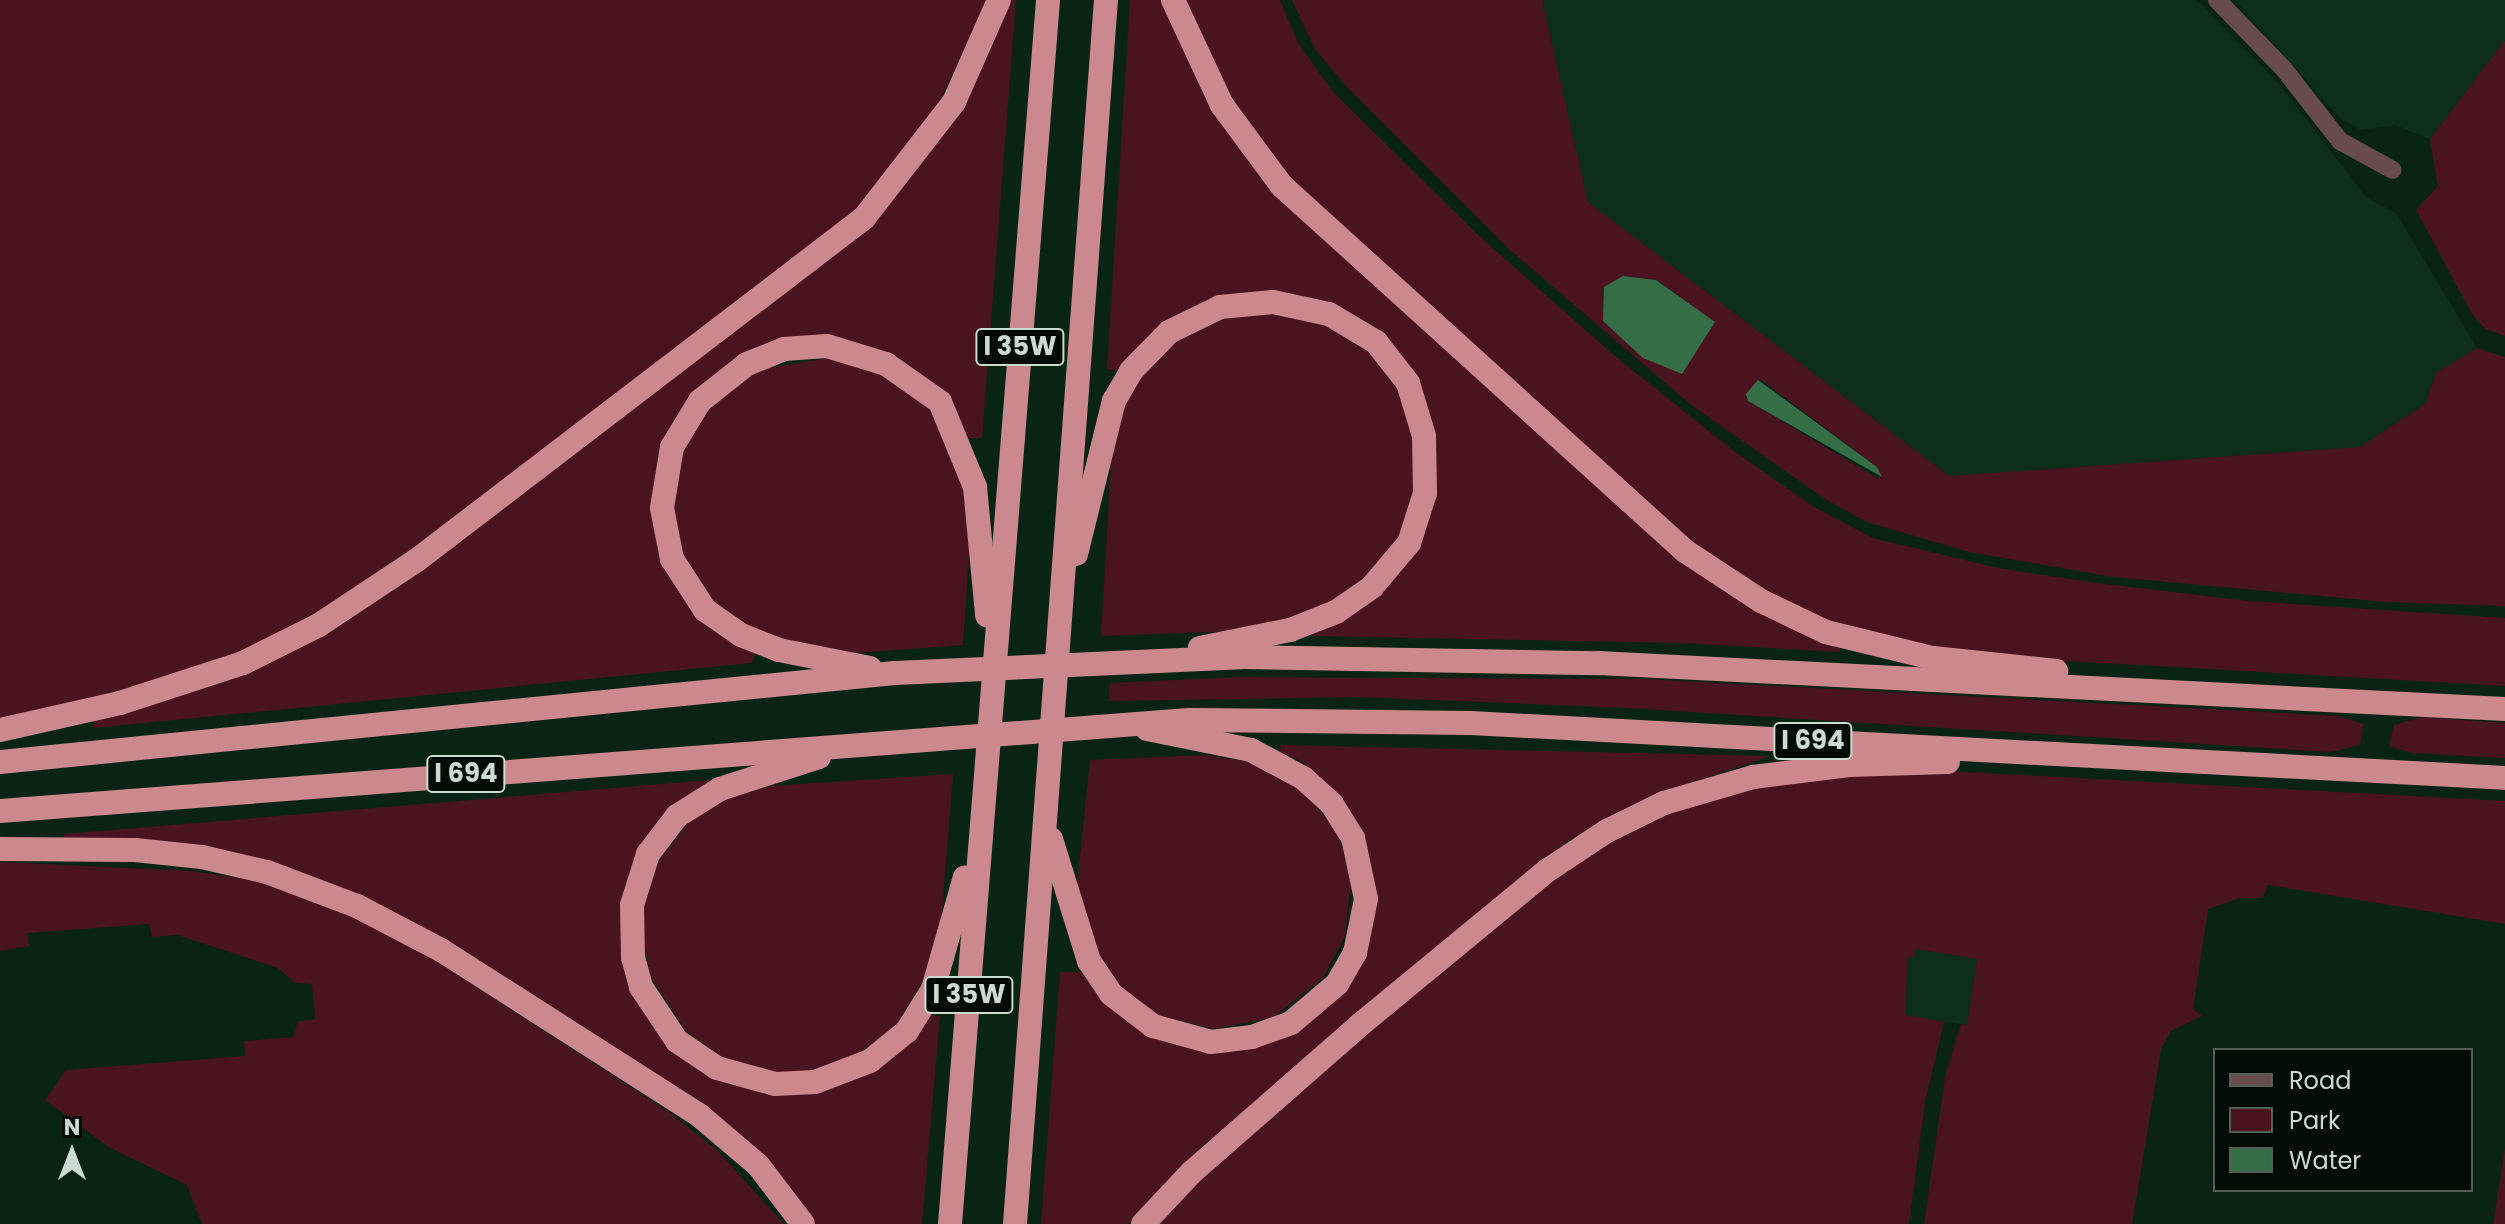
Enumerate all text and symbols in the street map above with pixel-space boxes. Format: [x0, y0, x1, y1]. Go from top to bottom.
road number: I 35W [974, 325, 1066, 369]
road number: I 694 [1773, 719, 1853, 763]
road number: I 694 [426, 752, 506, 796]
road number: I 35W [923, 973, 1015, 1017]
legend [2213, 1048, 2473, 1192]
text: Road [2289, 1064, 2351, 1097]
text: Park [2289, 1104, 2340, 1137]
north arrow [32, 1112, 112, 1192]
text: N [64, 1112, 80, 1143]
text: Water [2289, 1144, 2361, 1177]

